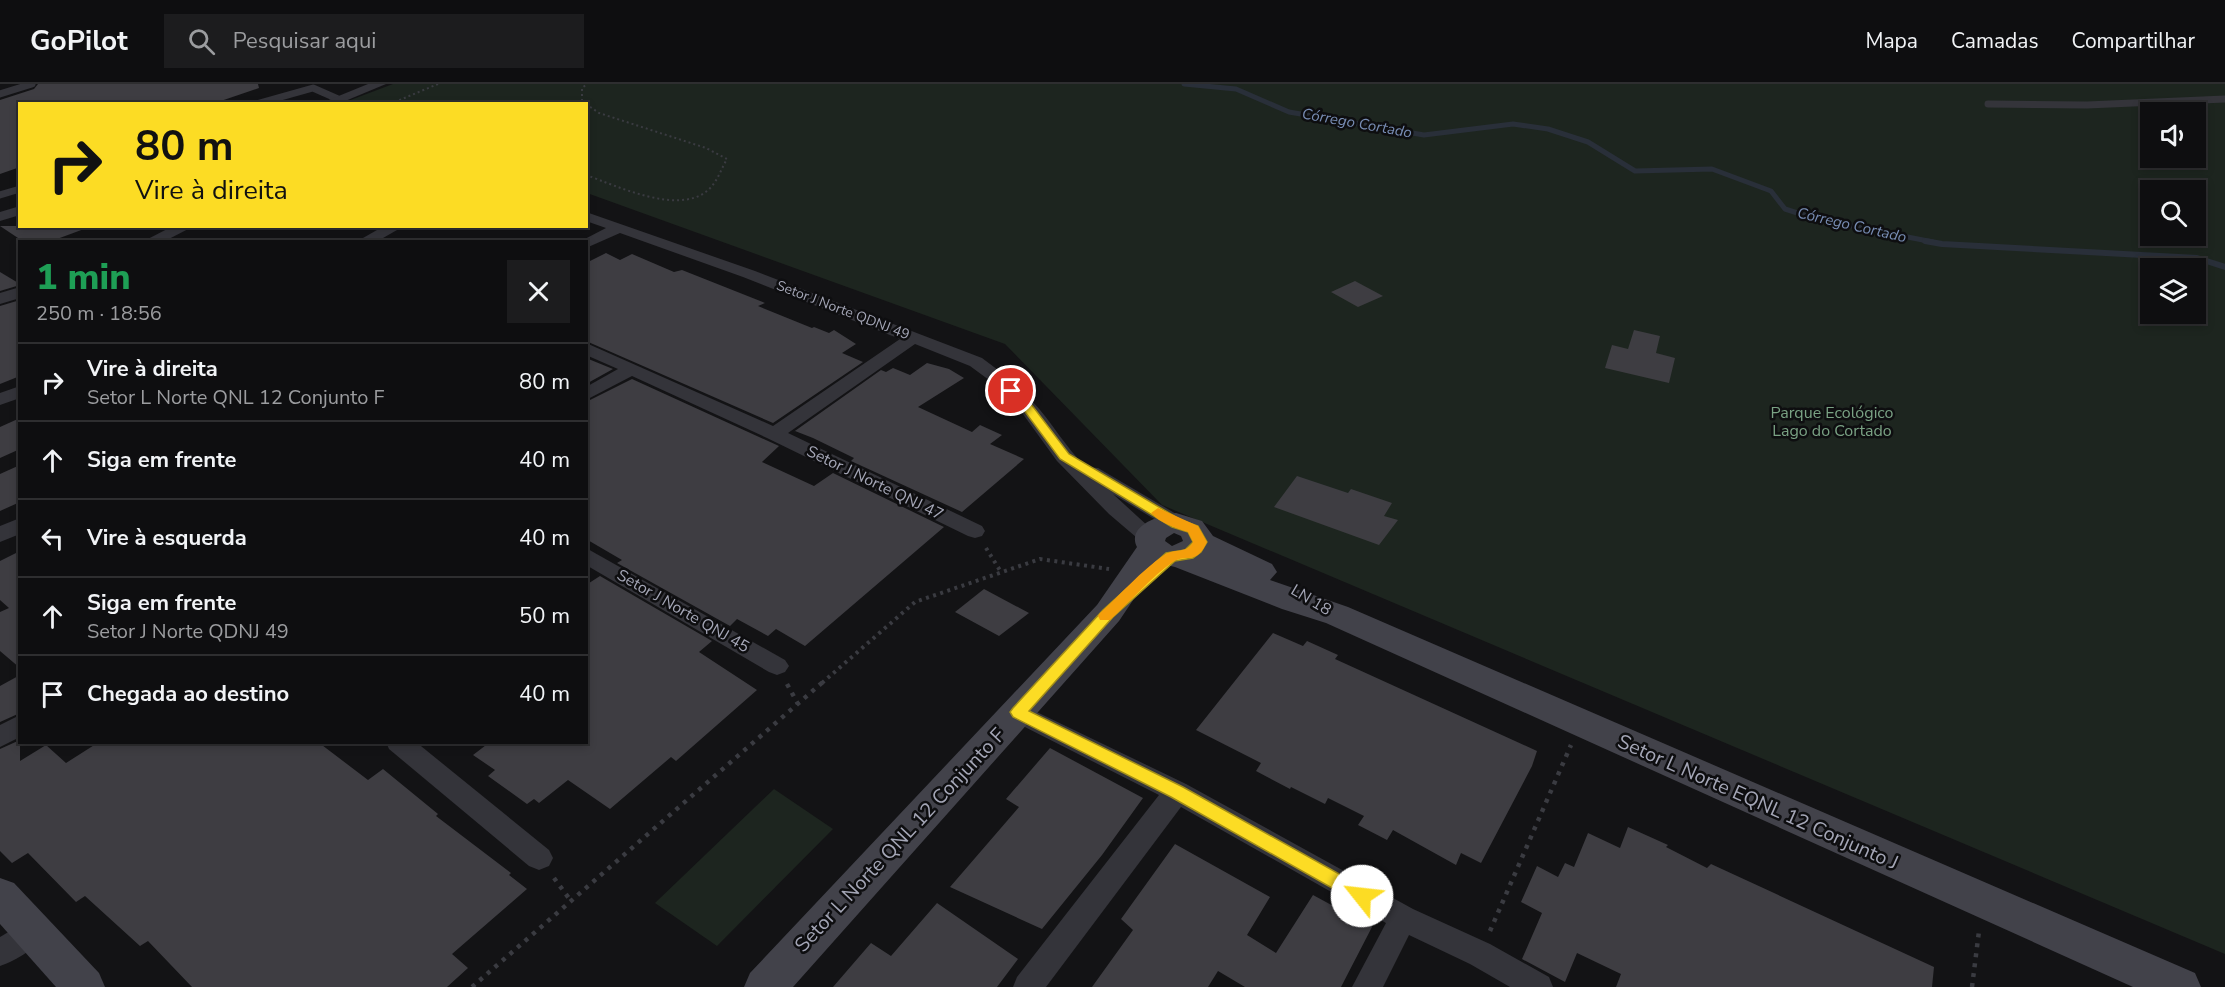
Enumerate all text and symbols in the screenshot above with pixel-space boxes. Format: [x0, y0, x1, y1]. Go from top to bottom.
search box [164, 14, 584, 68]
text: GoPilot [30, 22, 128, 60]
icon: search [185, 25, 218, 58]
text: Pesquisar aqui [233, 26, 376, 56]
text: Mapa [1866, 27, 1918, 55]
text: Camadas [1951, 27, 2038, 55]
text: Compartilhar [2071, 27, 2195, 55]
map controls [2140, 102, 2206, 324]
button: sound [2140, 102, 2206, 168]
water label: Córrego Cortado [1300, 103, 1414, 143]
text: 80 m [135, 118, 234, 175]
icon: right [36, 126, 114, 204]
text: Vire à direita [135, 172, 288, 209]
button: search [2140, 180, 2206, 246]
water label: Córrego Cortado [1795, 203, 1909, 247]
text: 1 min [36, 253, 131, 302]
button: layers [2140, 258, 2206, 324]
button: close [507, 260, 570, 323]
street label: Setor J Norte QDNJ 49 [774, 276, 912, 344]
text: 250 m · 18:56 [36, 300, 162, 327]
text: Vire à direita [87, 354, 218, 384]
pin [985, 365, 1036, 416]
icon: right [36, 366, 69, 399]
text: 80 m [519, 367, 570, 397]
icon: arrive [994, 374, 1027, 407]
text: Setor L Norte QNL 12 Conjunto F [87, 384, 384, 411]
park label: Parque Ecológico Lago do Cortado [1771, 402, 1894, 442]
street label: Setor J Norte QNJ 47 [803, 440, 947, 526]
icon: ahead [36, 444, 69, 477]
text: Siga em frente [87, 445, 236, 475]
text: 40 m [519, 445, 570, 475]
icon: left [36, 522, 69, 555]
text: Vire à esquerda [87, 523, 247, 553]
text: 40 m [519, 523, 570, 553]
street label: Setor J Norte QNJ 45 [613, 564, 753, 658]
street label: LN 18 [1287, 579, 1335, 621]
text: Siga em frente [87, 588, 236, 618]
icon: ahead [36, 600, 69, 633]
text: 50 m [519, 601, 570, 631]
text: Setor J Norte QDNJ 49 [87, 618, 289, 645]
icon: arrive [36, 678, 69, 711]
text: Chegada ao destino [87, 679, 289, 709]
text: 40 m [519, 679, 570, 709]
street label: Setor L Norte QNL 12 Conjunto F [789, 722, 1011, 958]
street label: Setor L Norte EQNL 12 Conjunto J [1613, 728, 1903, 876]
position arrow [1330, 864, 1394, 928]

